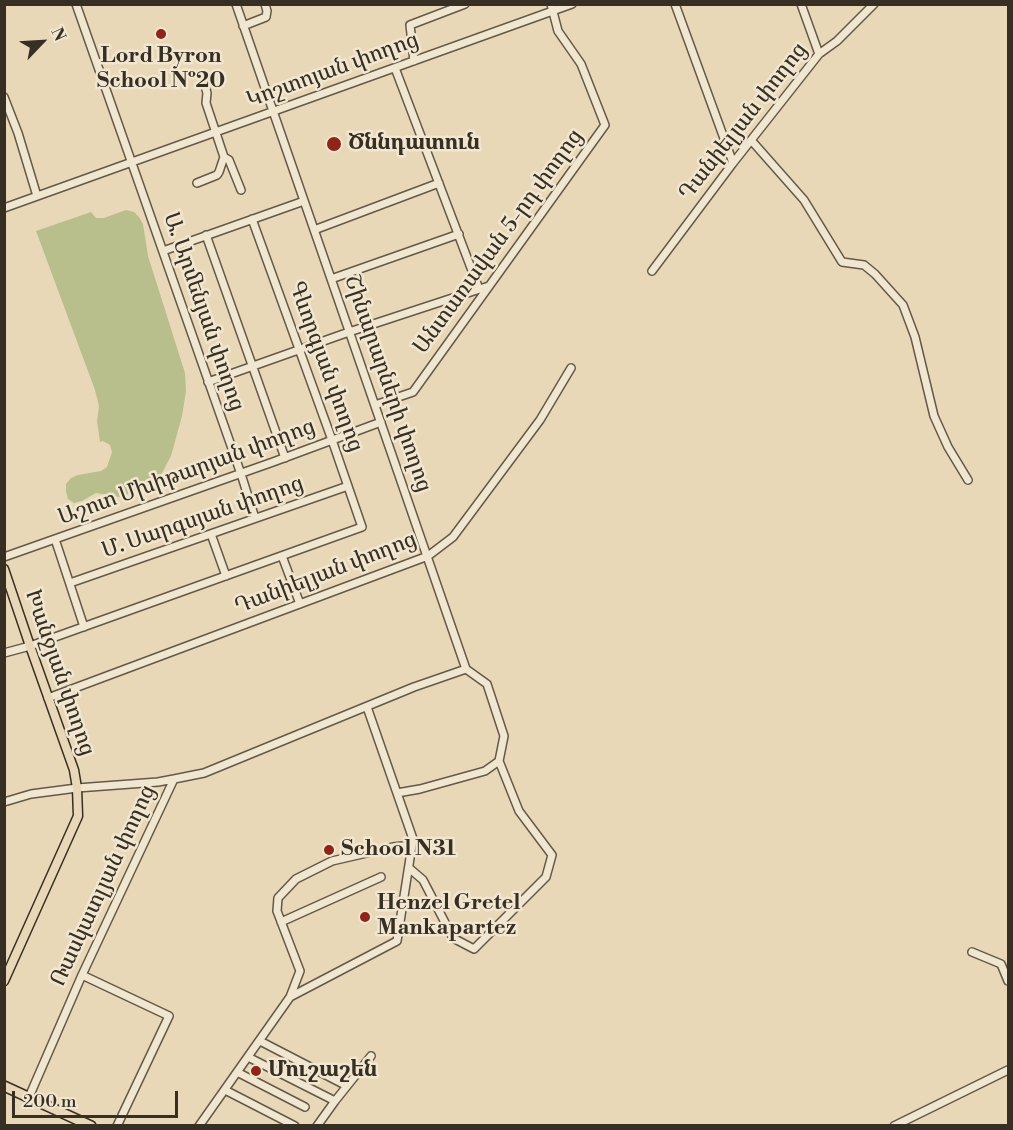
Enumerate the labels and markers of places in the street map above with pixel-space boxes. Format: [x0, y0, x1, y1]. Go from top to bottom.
marker: Lord Byron School №20 [154, 27, 168, 41]
place label: Lord Byron School №20 [97, 44, 225, 96]
place label: Ծննդատուն [348, 131, 480, 157]
marker: Ծննդատուն [325, 135, 343, 153]
place label: School N31 [341, 837, 456, 863]
marker: School N31 [322, 843, 336, 857]
place label: Henzel Gretel Mankapartez [377, 891, 521, 942]
marker: Henzel Gretel Mankapartez [358, 910, 372, 924]
place label: Մուշաշեն [268, 1058, 377, 1084]
marker: Մուշաշեն [249, 1064, 263, 1078]

